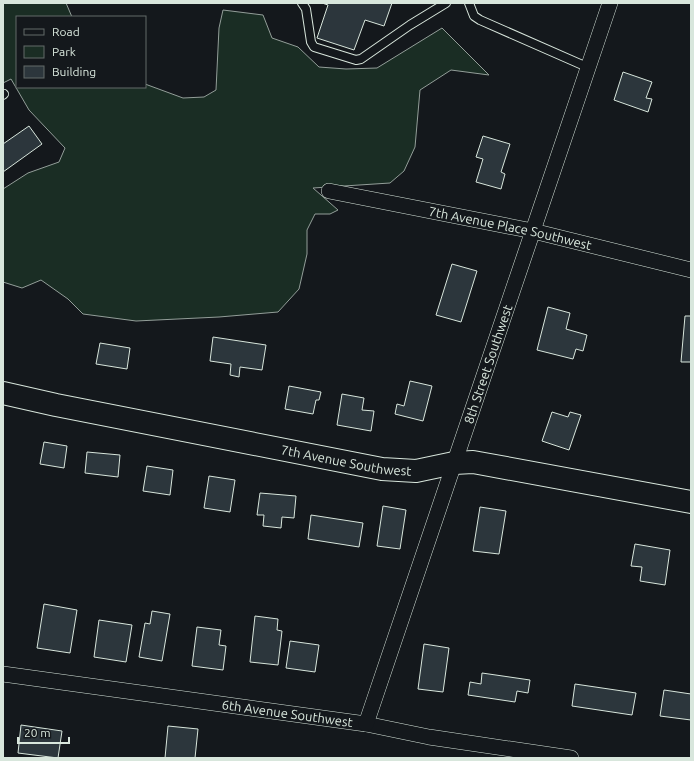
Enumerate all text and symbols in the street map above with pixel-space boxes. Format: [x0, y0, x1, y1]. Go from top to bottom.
legend [16, 16, 146, 88]
text: Road [52, 25, 80, 38]
text: Park [52, 45, 76, 58]
text: Building [52, 65, 96, 78]
street label: 7th Avenue Place Southwest [428, 204, 593, 252]
street label: 8th Street Southwest [461, 303, 514, 425]
street label: 7th Avenue Southwest [280, 442, 412, 478]
street label: 6th Avenue Southwest [221, 697, 354, 729]
scale bar [18, 719, 69, 745]
text: 20 m [24, 726, 51, 739]

